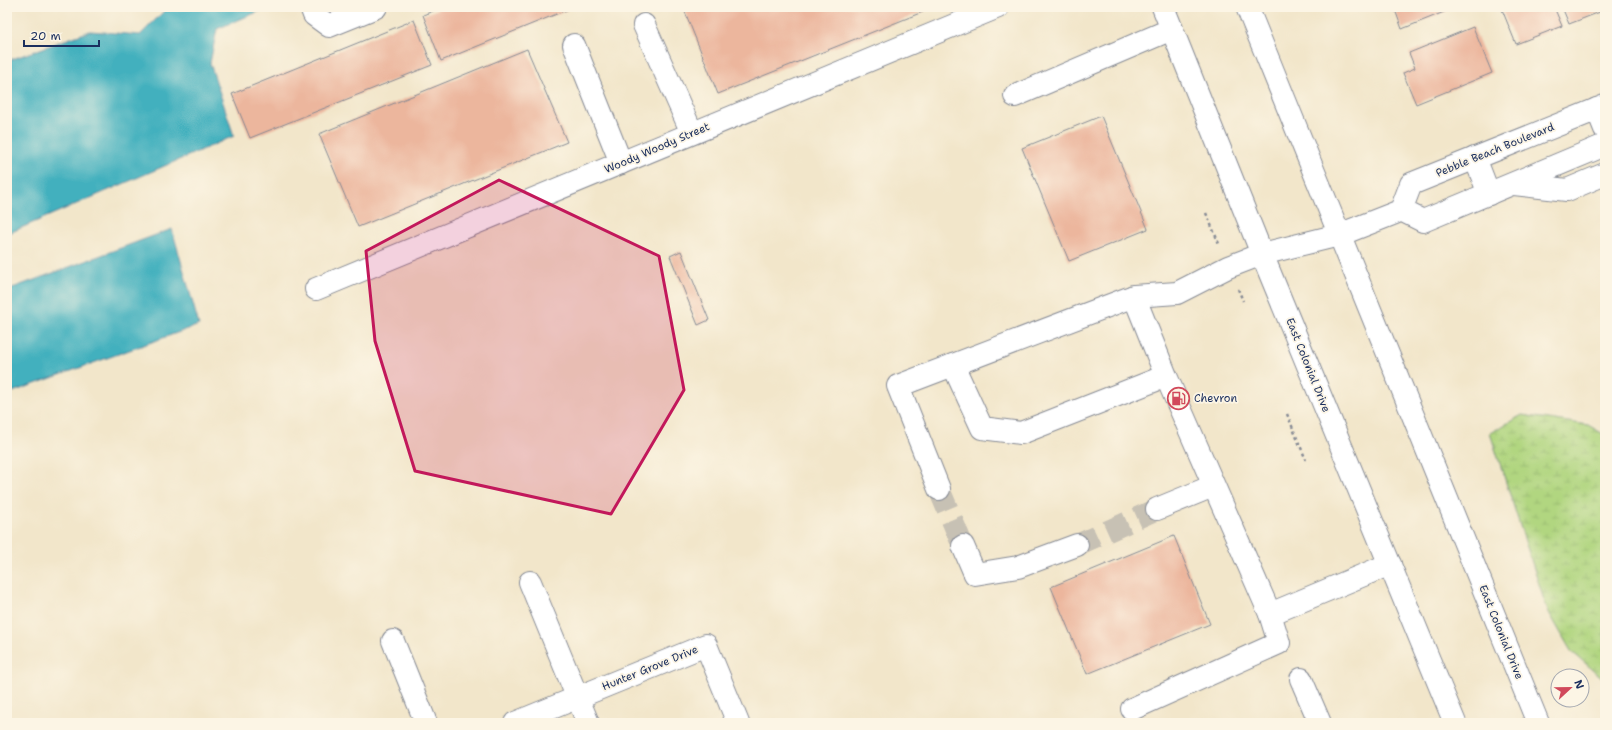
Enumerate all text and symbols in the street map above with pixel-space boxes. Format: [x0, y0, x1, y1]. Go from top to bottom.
scale bar [24, 22, 99, 48]
text: 20 m [30, 28, 61, 44]
street label: Woody Woody Street [602, 119, 712, 177]
street label: Pebble Beach Boulevard [1434, 119, 1556, 181]
street label: East Colonial Drive [1282, 316, 1334, 414]
fuel station icon: Chevron [1165, 385, 1191, 411]
place label: Chevron [1194, 391, 1238, 406]
street label: East Colonial Drive [1475, 583, 1527, 681]
street label: Hunter Grove Drive [600, 642, 700, 694]
north arrow [1550, 668, 1590, 708]
text: N [1570, 678, 1588, 692]

